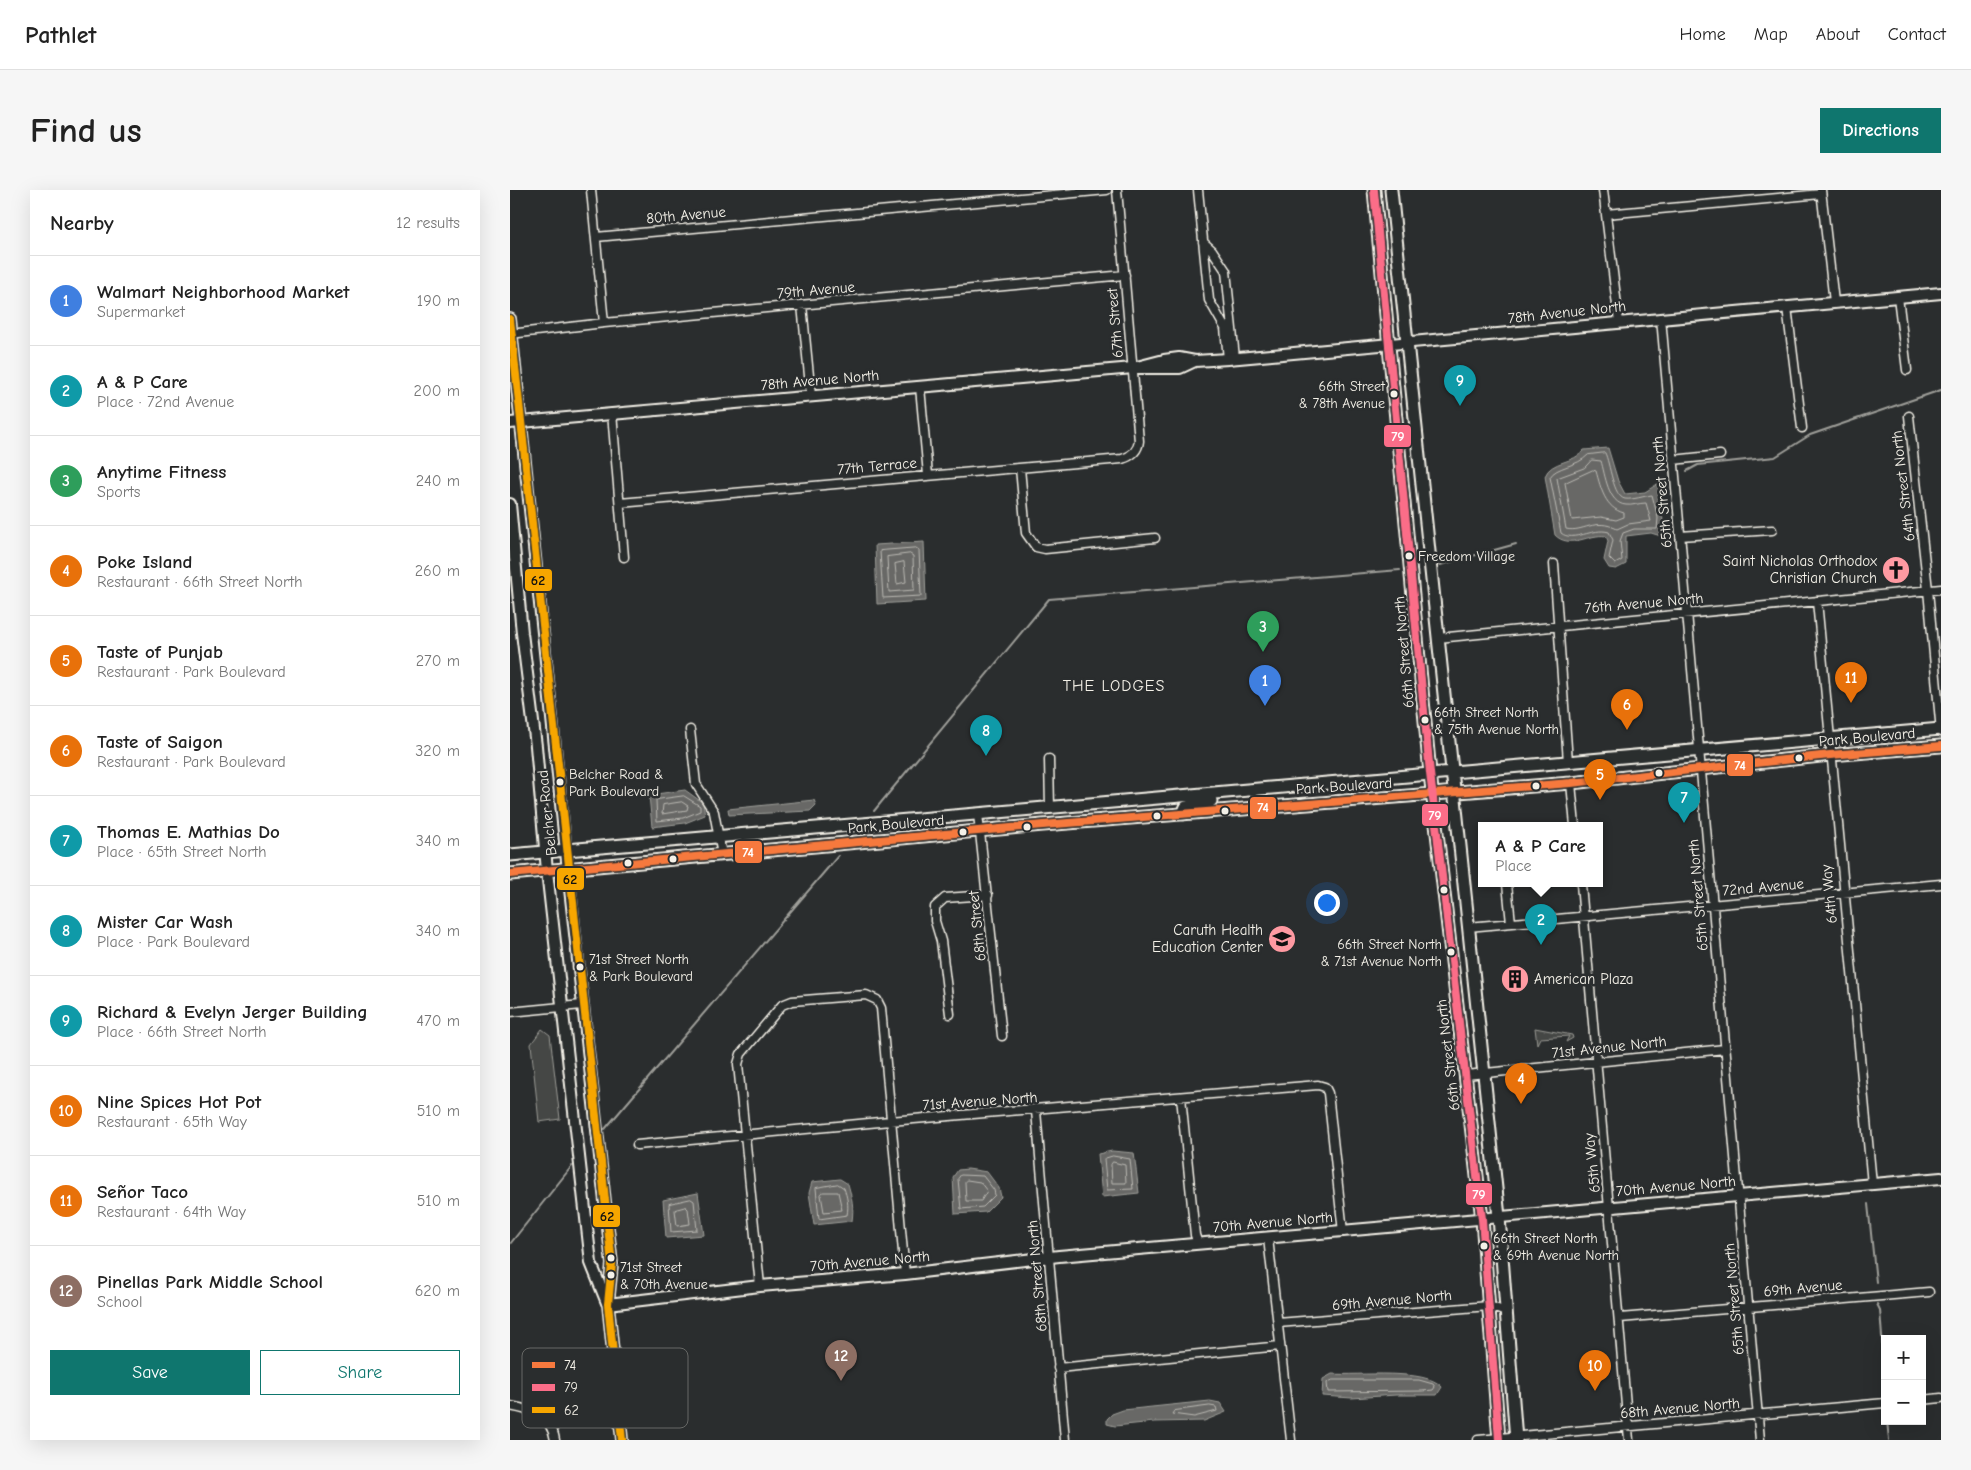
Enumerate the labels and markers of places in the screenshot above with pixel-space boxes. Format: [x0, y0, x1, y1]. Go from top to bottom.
pin: 9 [1444, 365, 1476, 406]
place label: 66th Street & 78th Avenue [1299, 378, 1386, 412]
marker: 66th Street & 78th Avenue [1389, 389, 1399, 399]
place label: Freedom Village [1418, 548, 1515, 565]
marker: Freedom Village [1404, 551, 1414, 561]
place label: Saint Nicholas Orthodox Christian Church [1723, 552, 1878, 587]
church icon: Saint Nicholas Orthodox Christian Church [1881, 555, 1911, 585]
pin: 3 [1247, 611, 1279, 652]
pin: 11 [1835, 662, 1867, 703]
pin: 1 [1249, 665, 1281, 706]
pin: 6 [1611, 689, 1643, 730]
place label: 66th Street North & 75th Avenue North [1434, 704, 1559, 738]
pin: 8 [970, 715, 1002, 756]
marker: 66th Street North & 75th Avenue North [1420, 715, 1430, 725]
unlabelled marker [1794, 753, 1804, 763]
pin: 5 [1584, 759, 1616, 800]
place label: Belcher Road & Park Boulevard [569, 766, 663, 800]
unlabelled marker [1654, 768, 1664, 778]
marker: Belcher Road & Park Boulevard [555, 777, 565, 787]
unlabelled marker [1531, 781, 1541, 791]
pin: 7 [1668, 782, 1700, 823]
unlabelled marker [1220, 806, 1230, 816]
unlabelled marker [1152, 811, 1162, 821]
unlabelled marker [1022, 822, 1032, 832]
unlabelled marker [958, 827, 968, 837]
unlabelled marker [668, 854, 678, 864]
unlabelled marker [623, 858, 633, 868]
unlabelled marker [1439, 885, 1449, 895]
pin: 2 [1525, 904, 1557, 945]
place label: Caruth Health Education Center [1152, 921, 1263, 956]
school or university icon: Caruth Health Education Center [1267, 924, 1297, 954]
place label: 66th Street North & 71st Avenue North [1321, 936, 1442, 970]
marker: 66th Street North & 71st Avenue North [1446, 947, 1456, 957]
place label: 71st Street North & Park Boulevard [589, 951, 693, 985]
marker: 71st Street North & Park Boulevard [575, 962, 585, 972]
building icon: American Plaza [1500, 964, 1530, 994]
place label: American Plaza [1534, 970, 1634, 988]
pin: 4 [1505, 1063, 1537, 1104]
place label: 66th Street North & 69th Avenue North [1493, 1230, 1619, 1264]
marker: 66th Street North & 69th Avenue North [1479, 1241, 1489, 1251]
unlabelled marker [606, 1253, 616, 1263]
place label: 71st Street & 70th Avenue [620, 1259, 708, 1293]
marker: 71st Street & 70th Avenue [606, 1270, 616, 1280]
pin: 12 [825, 1340, 857, 1381]
pin: 10 [1579, 1350, 1611, 1391]

